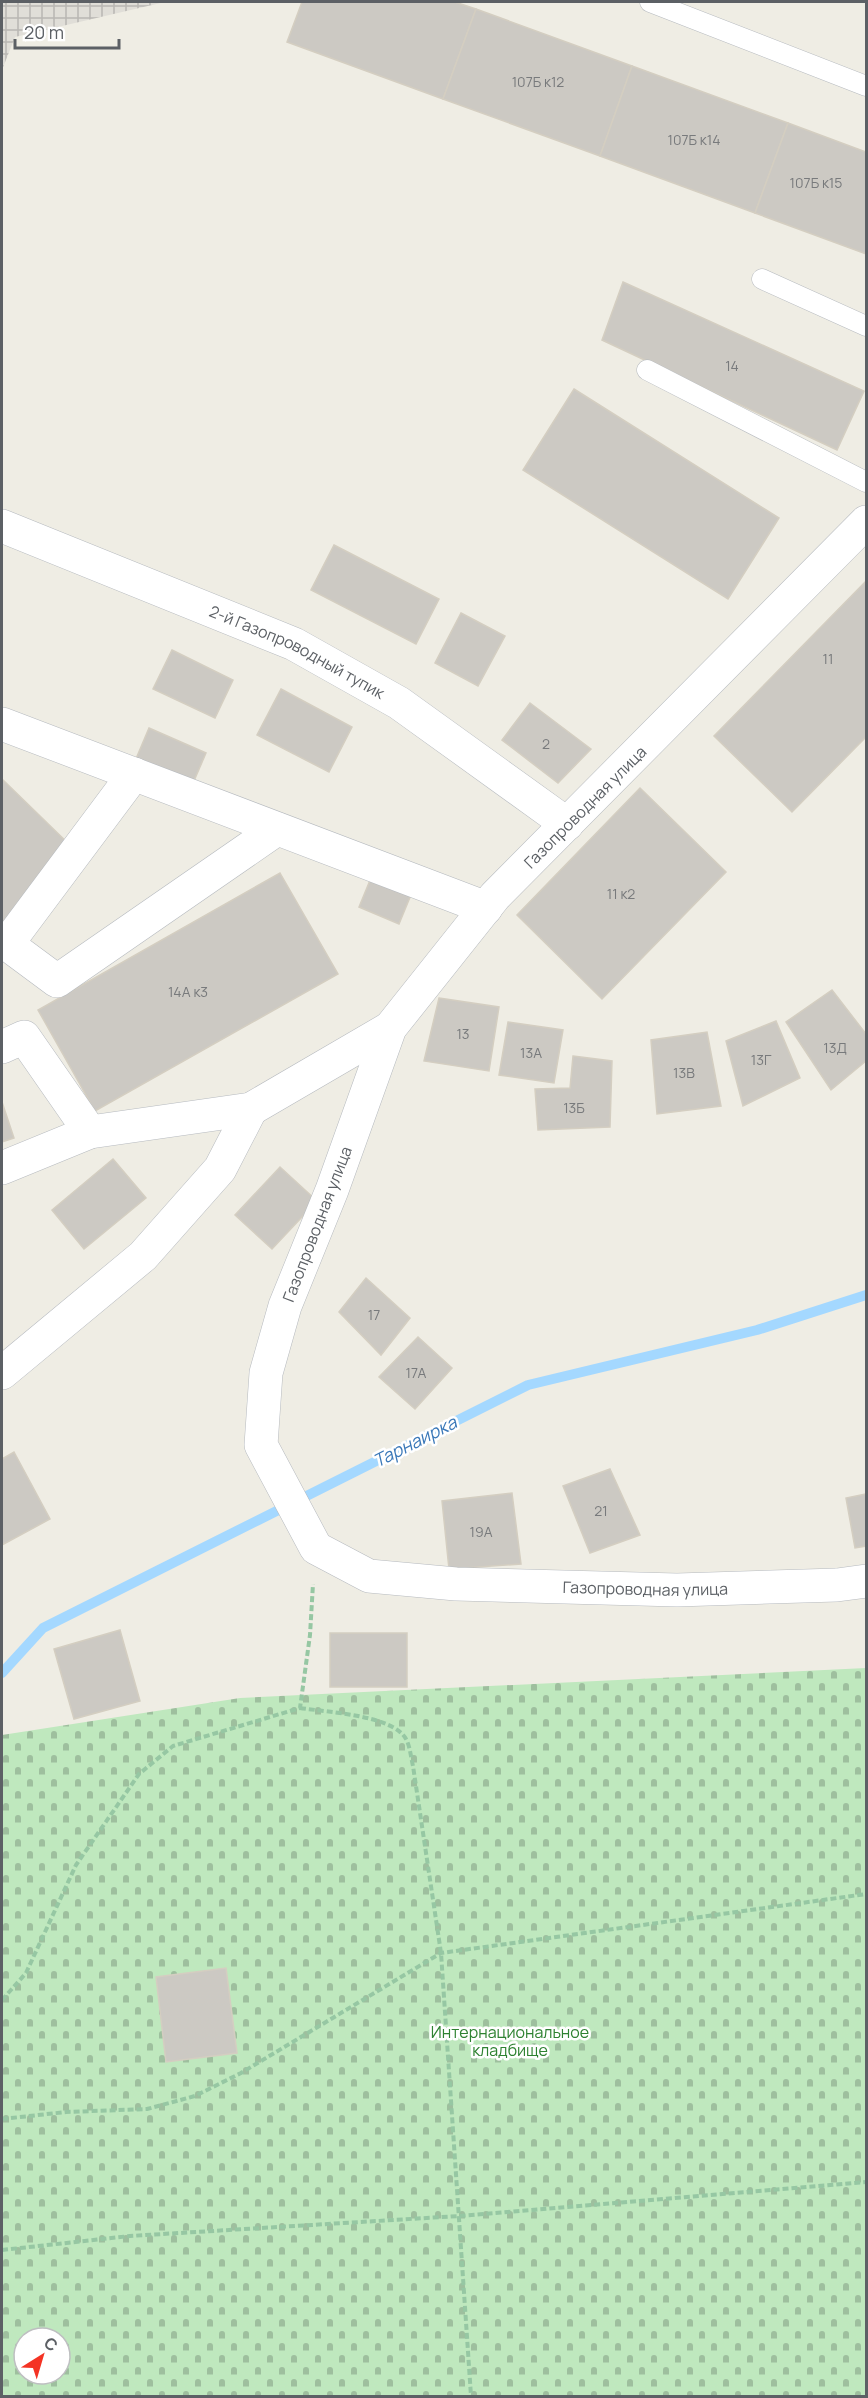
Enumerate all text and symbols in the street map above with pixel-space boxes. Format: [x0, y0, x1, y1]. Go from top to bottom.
scale bar [15, 12, 118, 50]
text: 20 m [24, 20, 64, 44]
house number: 107Б к12 [512, 72, 564, 91]
house number: 107Б к14 [668, 130, 720, 149]
house number: 107Б к15 [790, 173, 842, 192]
house number: 14 [725, 356, 739, 375]
street label: 2-й Газопроводный тупик [206, 600, 390, 704]
house number: 11 [823, 649, 833, 668]
house number: 2 [542, 734, 550, 753]
street label: Газопроводная улица [519, 741, 651, 873]
house number: 11 к2 [607, 884, 635, 903]
house number: 14А к3 [168, 982, 208, 1001]
house number: 13 [456, 1024, 470, 1043]
house number: 13Д [823, 1038, 847, 1057]
house number: 13А [520, 1043, 542, 1062]
house number: 13Г [751, 1050, 772, 1069]
house number: 13В [673, 1063, 695, 1082]
house number: 13Б [563, 1098, 585, 1117]
street label: Газопроводная улица [277, 1143, 357, 1305]
house number: 17 [368, 1305, 380, 1324]
house number: 17А [406, 1363, 427, 1382]
water label: Тарнаирка [369, 1409, 461, 1472]
house number: 21 [594, 1501, 608, 1520]
house number: 19А [469, 1522, 493, 1541]
street label: Газопроводная улица [562, 1576, 728, 1601]
park label: Интернациональное кладбище [431, 2021, 589, 2061]
north arrow [12, 2326, 72, 2386]
text: С [40, 2332, 63, 2356]

